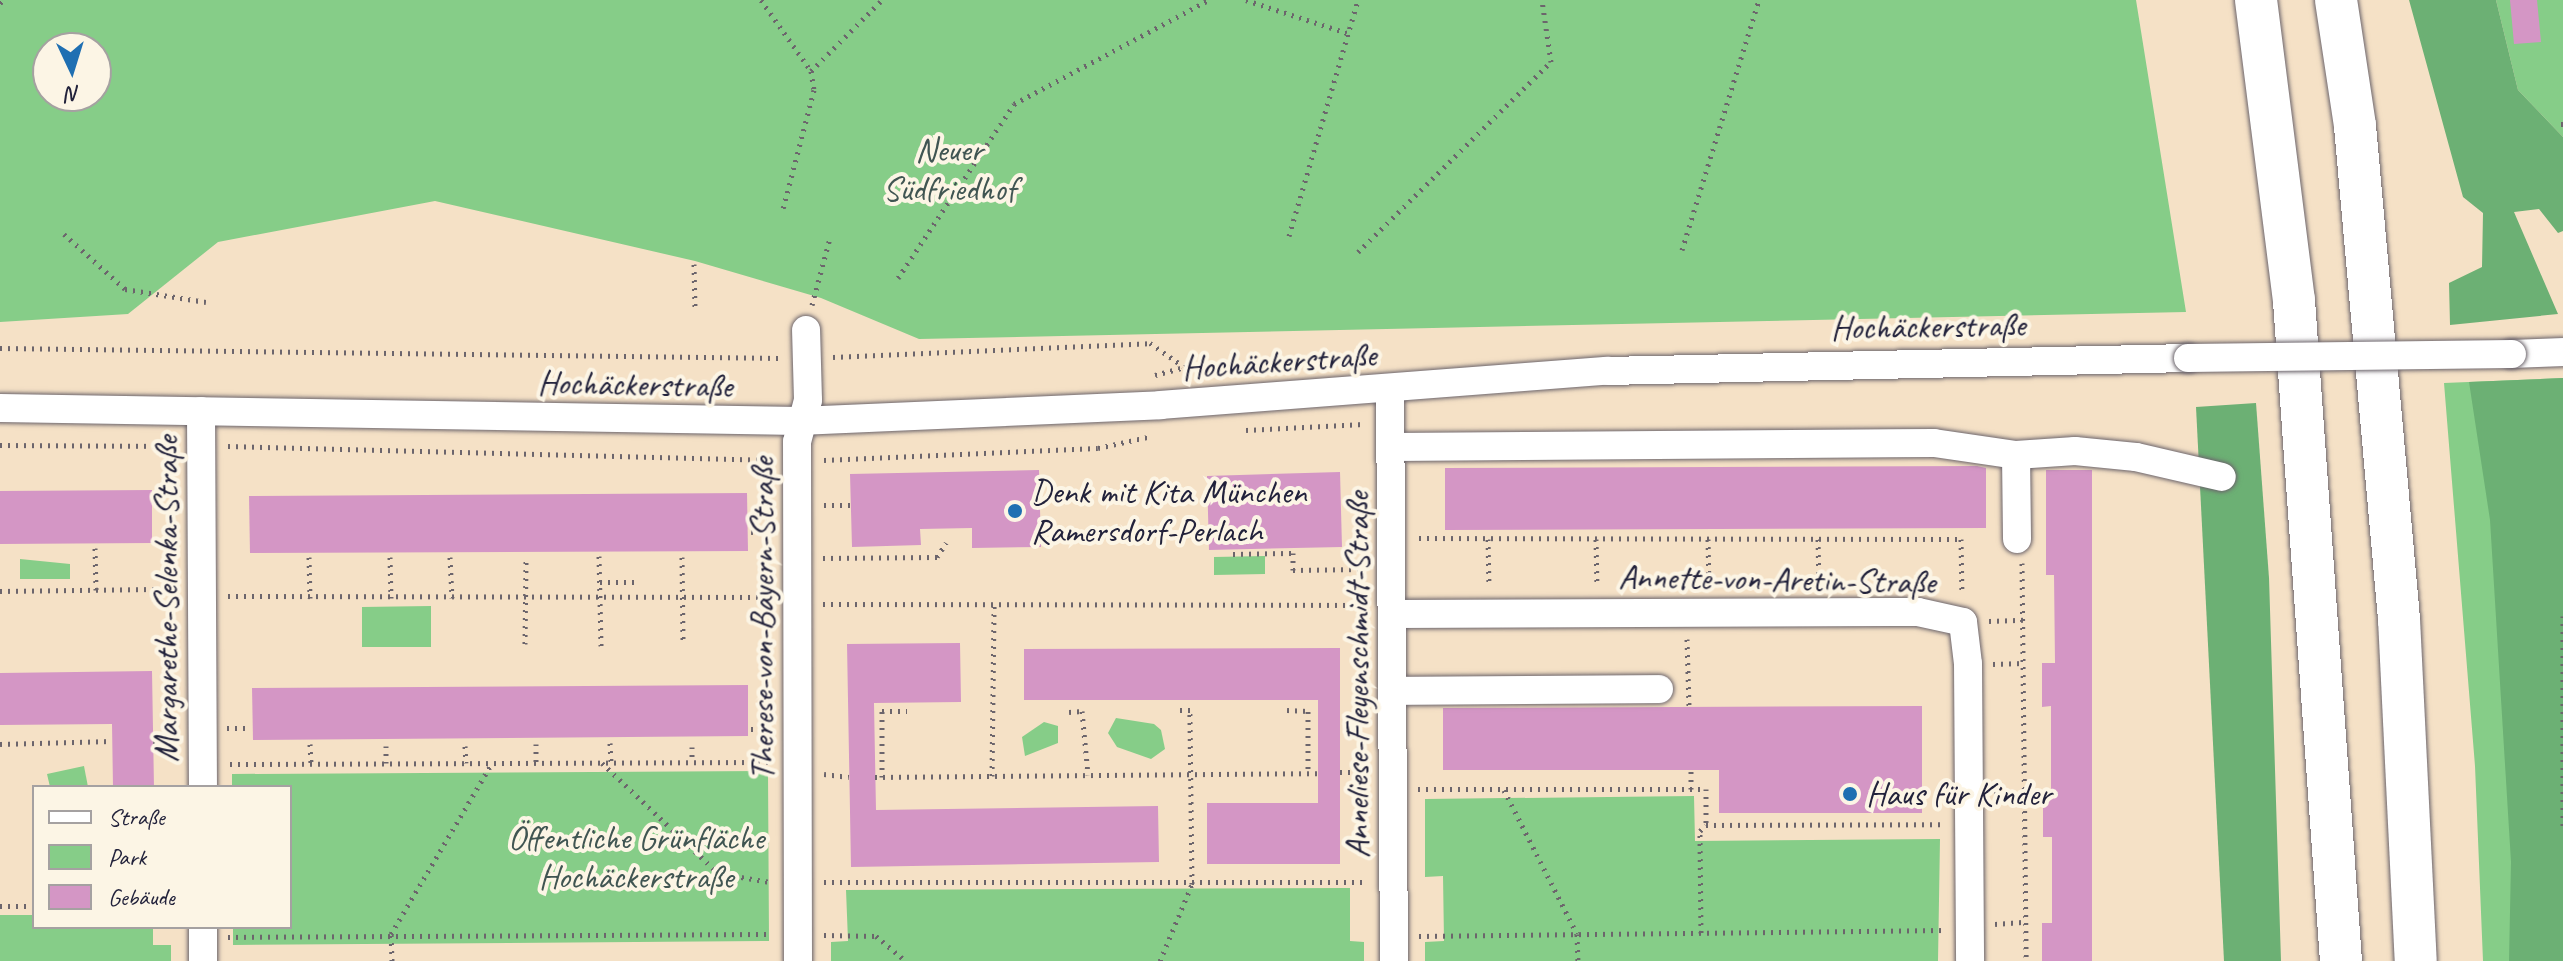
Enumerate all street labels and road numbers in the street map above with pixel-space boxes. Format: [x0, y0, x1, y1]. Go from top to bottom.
street label: Hochäckerstraße [1830, 304, 2026, 348]
street label: Hochäckerstraße [1181, 334, 1377, 388]
street label: Hochäckerstraße [537, 362, 733, 406]
street label: Margarethe-Selenka-Straße [146, 436, 186, 762]
street label: Therese-von-Bayern-Straße [742, 458, 782, 780]
street label: Anneliese-Fleyenschmidt-Straße [1337, 492, 1377, 858]
street label: Annette-von-Aretin-Straße [1618, 556, 1936, 602]

